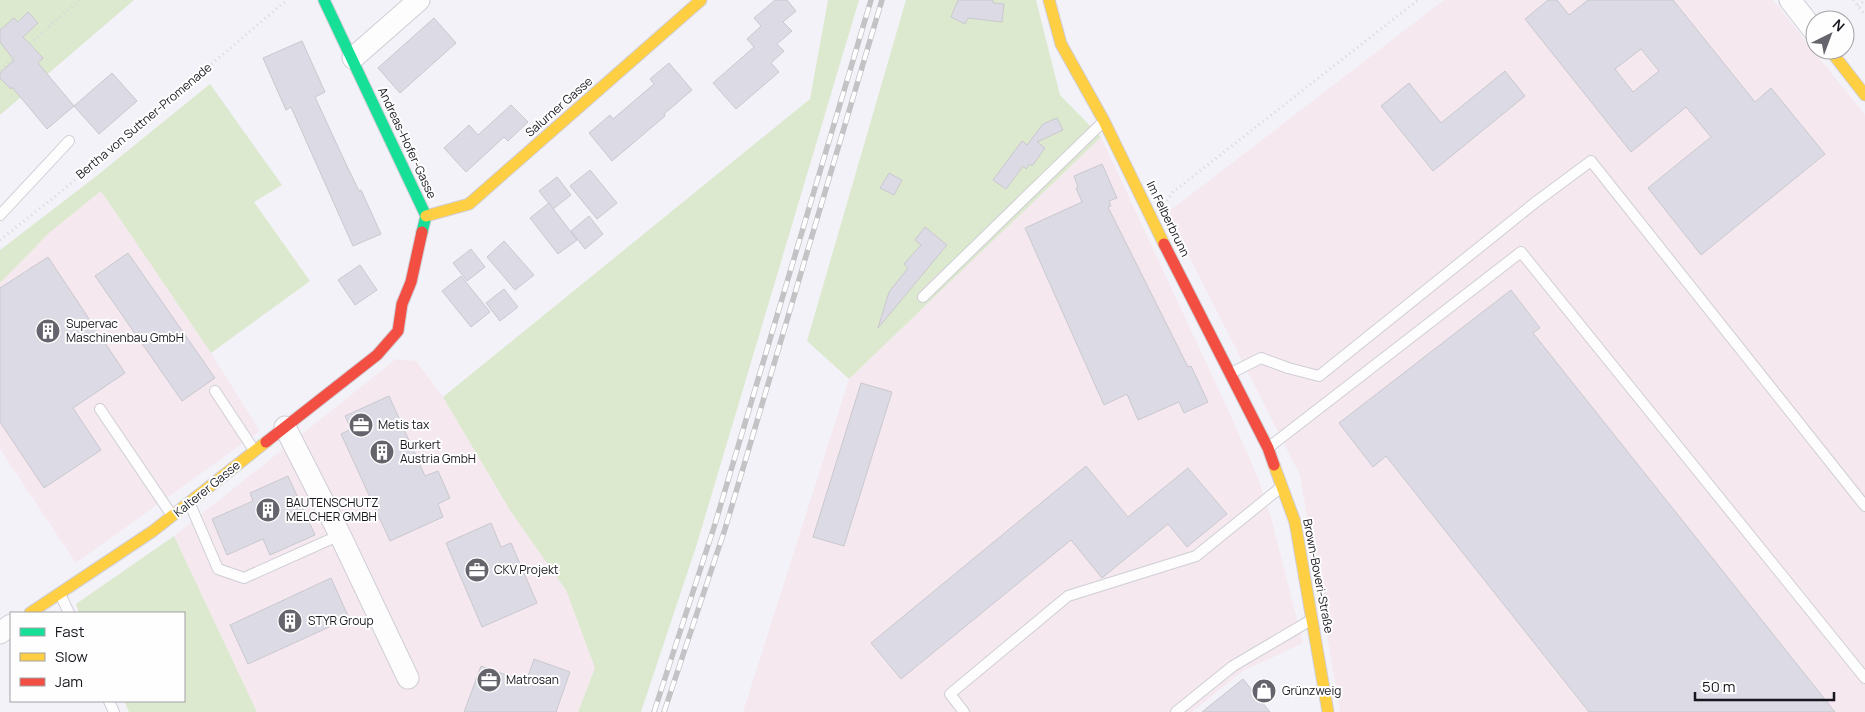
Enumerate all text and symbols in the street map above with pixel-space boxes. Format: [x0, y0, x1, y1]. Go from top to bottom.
north arrow [1805, 10, 1855, 60]
text: N [1829, 15, 1849, 35]
street label: Bertha von Suttner-Promenade [72, 59, 215, 183]
street label: Salurner Gasse [521, 73, 596, 141]
street label: Andreas-Hofer-Gasse [374, 84, 441, 201]
street label: Im Felberbrunn [1143, 178, 1194, 260]
place label: Supervac Maschinenbau GmbH [66, 315, 184, 346]
building icon: Supervac Maschinenbau GmbH [35, 318, 61, 344]
office icon: Metis tax [348, 412, 374, 438]
place label: Metis tax [378, 416, 430, 433]
place label: Burkert Austria GmbH [400, 436, 476, 467]
building icon: Burkert Austria GmbH [369, 439, 395, 465]
street label: Kalterer Gasse [170, 457, 243, 521]
place label: BAUTENSCHUTZ MELCHER GMBH [286, 494, 379, 525]
building icon: BAUTENSCHUTZ MELCHER GMBH [255, 497, 281, 523]
street label: Brown-Boveri-Straße [1299, 517, 1338, 635]
office icon: CKV Projekt [464, 557, 490, 583]
place label: CKV Projekt [494, 561, 559, 578]
building icon: STYR Group [277, 608, 303, 634]
legend [10, 612, 185, 702]
place label: STYR Group [308, 612, 374, 629]
text: Fast [55, 621, 84, 642]
text: Slow [55, 646, 88, 667]
office icon: Matrosan [476, 667, 502, 693]
scale bar [1695, 670, 1834, 702]
text: Jam [55, 671, 83, 692]
place label: Matrosan [506, 671, 559, 688]
text: 50 m [1702, 676, 1736, 697]
shop icon: Grünzweig [1251, 678, 1277, 704]
place label: Grünzweig [1282, 682, 1341, 699]

